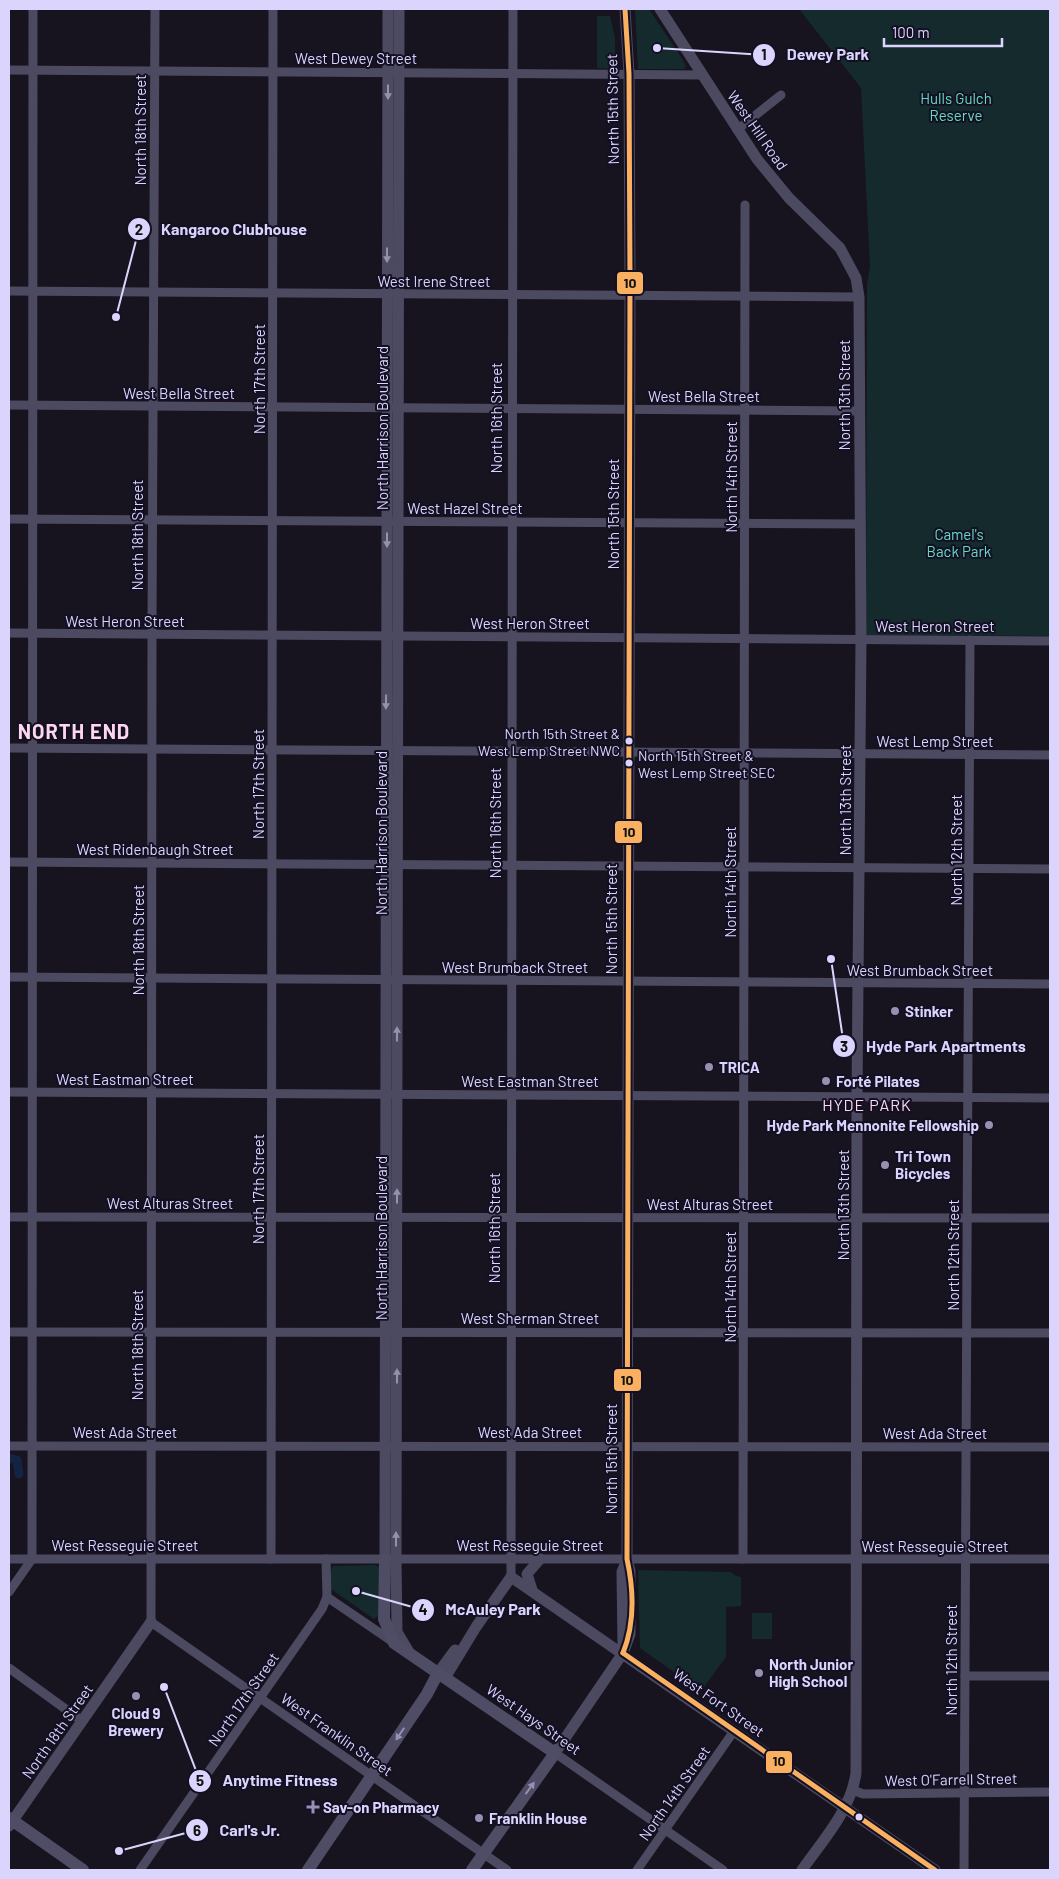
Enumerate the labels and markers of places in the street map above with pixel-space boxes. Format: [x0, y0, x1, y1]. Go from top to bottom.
callout: Dewey Park [752, 39, 879, 70]
callout: Kangaroo Clubhouse [126, 214, 317, 245]
place label: North 15th Street & West Lemp Street NWC [478, 725, 620, 759]
marker: North 15th Street & West Lemp Street NWC [624, 736, 634, 746]
place label: North 15th Street & West Lemp Street SEC [638, 747, 775, 781]
marker: North 15th Street & West Lemp Street SEC [624, 758, 634, 768]
place label: Stinker [905, 1002, 953, 1020]
marker: Stinker [889, 1005, 901, 1017]
callout: Hyde Park Apartments [832, 1031, 1036, 1062]
place label: TRICA [719, 1058, 760, 1076]
marker: TRICA [703, 1061, 715, 1073]
place label: Forté Pilates [836, 1072, 920, 1090]
marker: Forté Pilates [820, 1075, 832, 1087]
place label: Hyde Park Mennonite Fellowship [767, 1116, 979, 1134]
marker: Hyde Park Mennonite Fellowship [983, 1119, 995, 1131]
place label: Tri Town Bicycles [895, 1147, 951, 1182]
marker: Tri Town Bicycles [879, 1159, 891, 1171]
callout: McAuley Park [410, 1594, 551, 1625]
place label: North Junior High School [769, 1655, 853, 1690]
marker: North Junior High School [753, 1667, 765, 1679]
marker: Cloud 9 Brewery [130, 1690, 142, 1702]
place label: Cloud 9 Brewery [108, 1704, 164, 1739]
callout: Anytime Fitness [187, 1765, 347, 1796]
place label: Sav-on Pharmacy [323, 1798, 440, 1816]
marker: Sav-on Pharmacy [307, 1801, 319, 1813]
place label: Franklin House [489, 1809, 587, 1827]
marker: Franklin House [473, 1812, 485, 1824]
unlabelled marker [854, 1812, 864, 1822]
callout: Carl's Jr. [185, 1815, 290, 1846]

